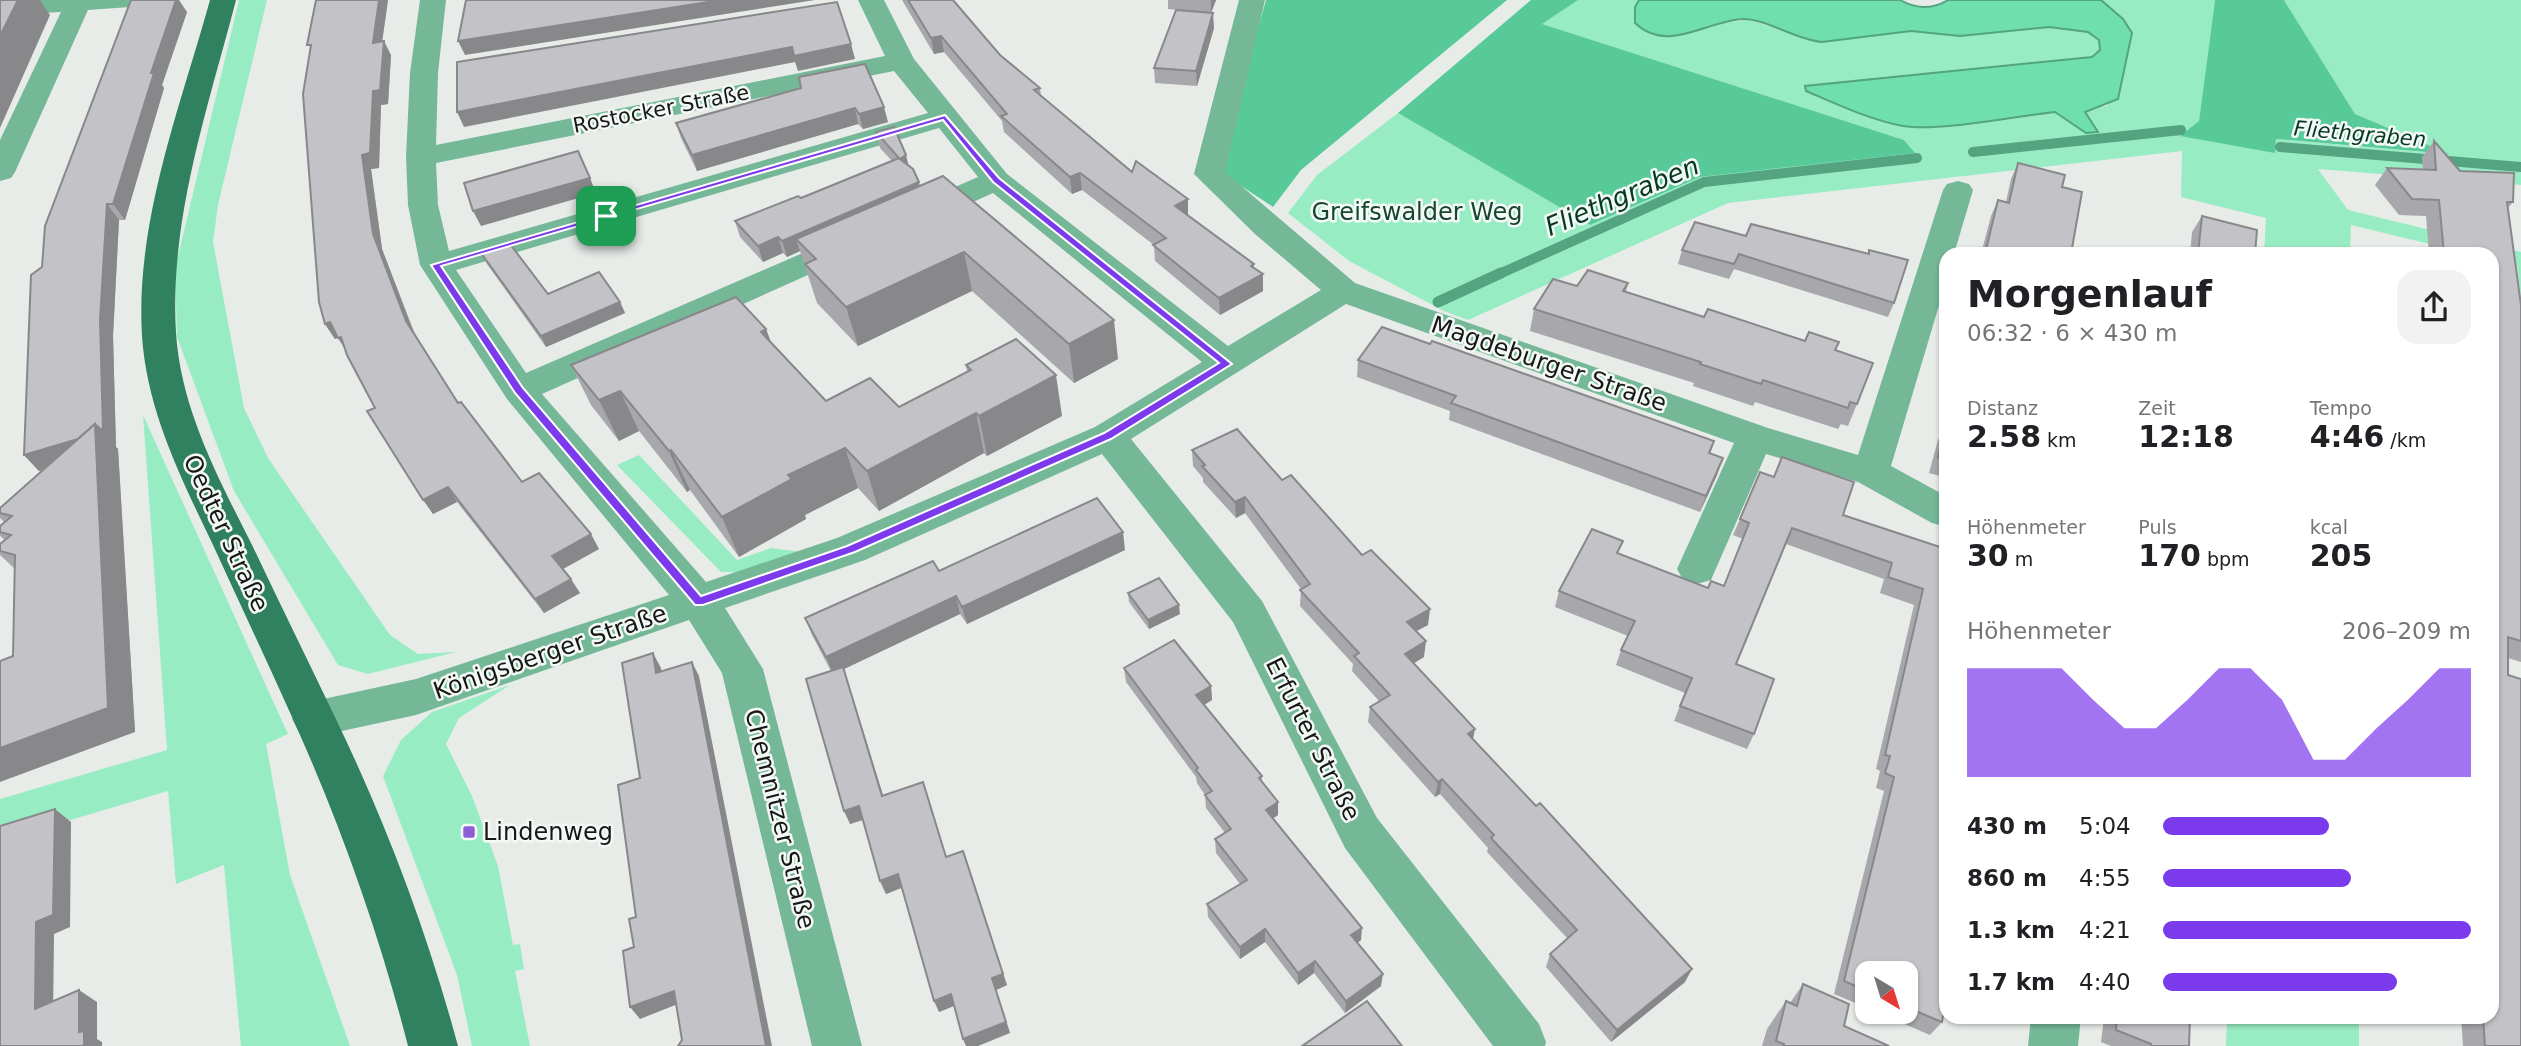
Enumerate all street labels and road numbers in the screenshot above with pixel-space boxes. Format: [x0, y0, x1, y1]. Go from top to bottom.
street label: Rostocker Straße [571, 80, 751, 138]
street label: Magdeburger Straße [1428, 311, 1670, 417]
street label: Oedter Straße [177, 450, 275, 616]
street label: Königsberger Straße [430, 599, 670, 705]
street label: Erfurter Straße [1260, 653, 1366, 825]
street label: Chemnitzer Straße [739, 706, 821, 932]

